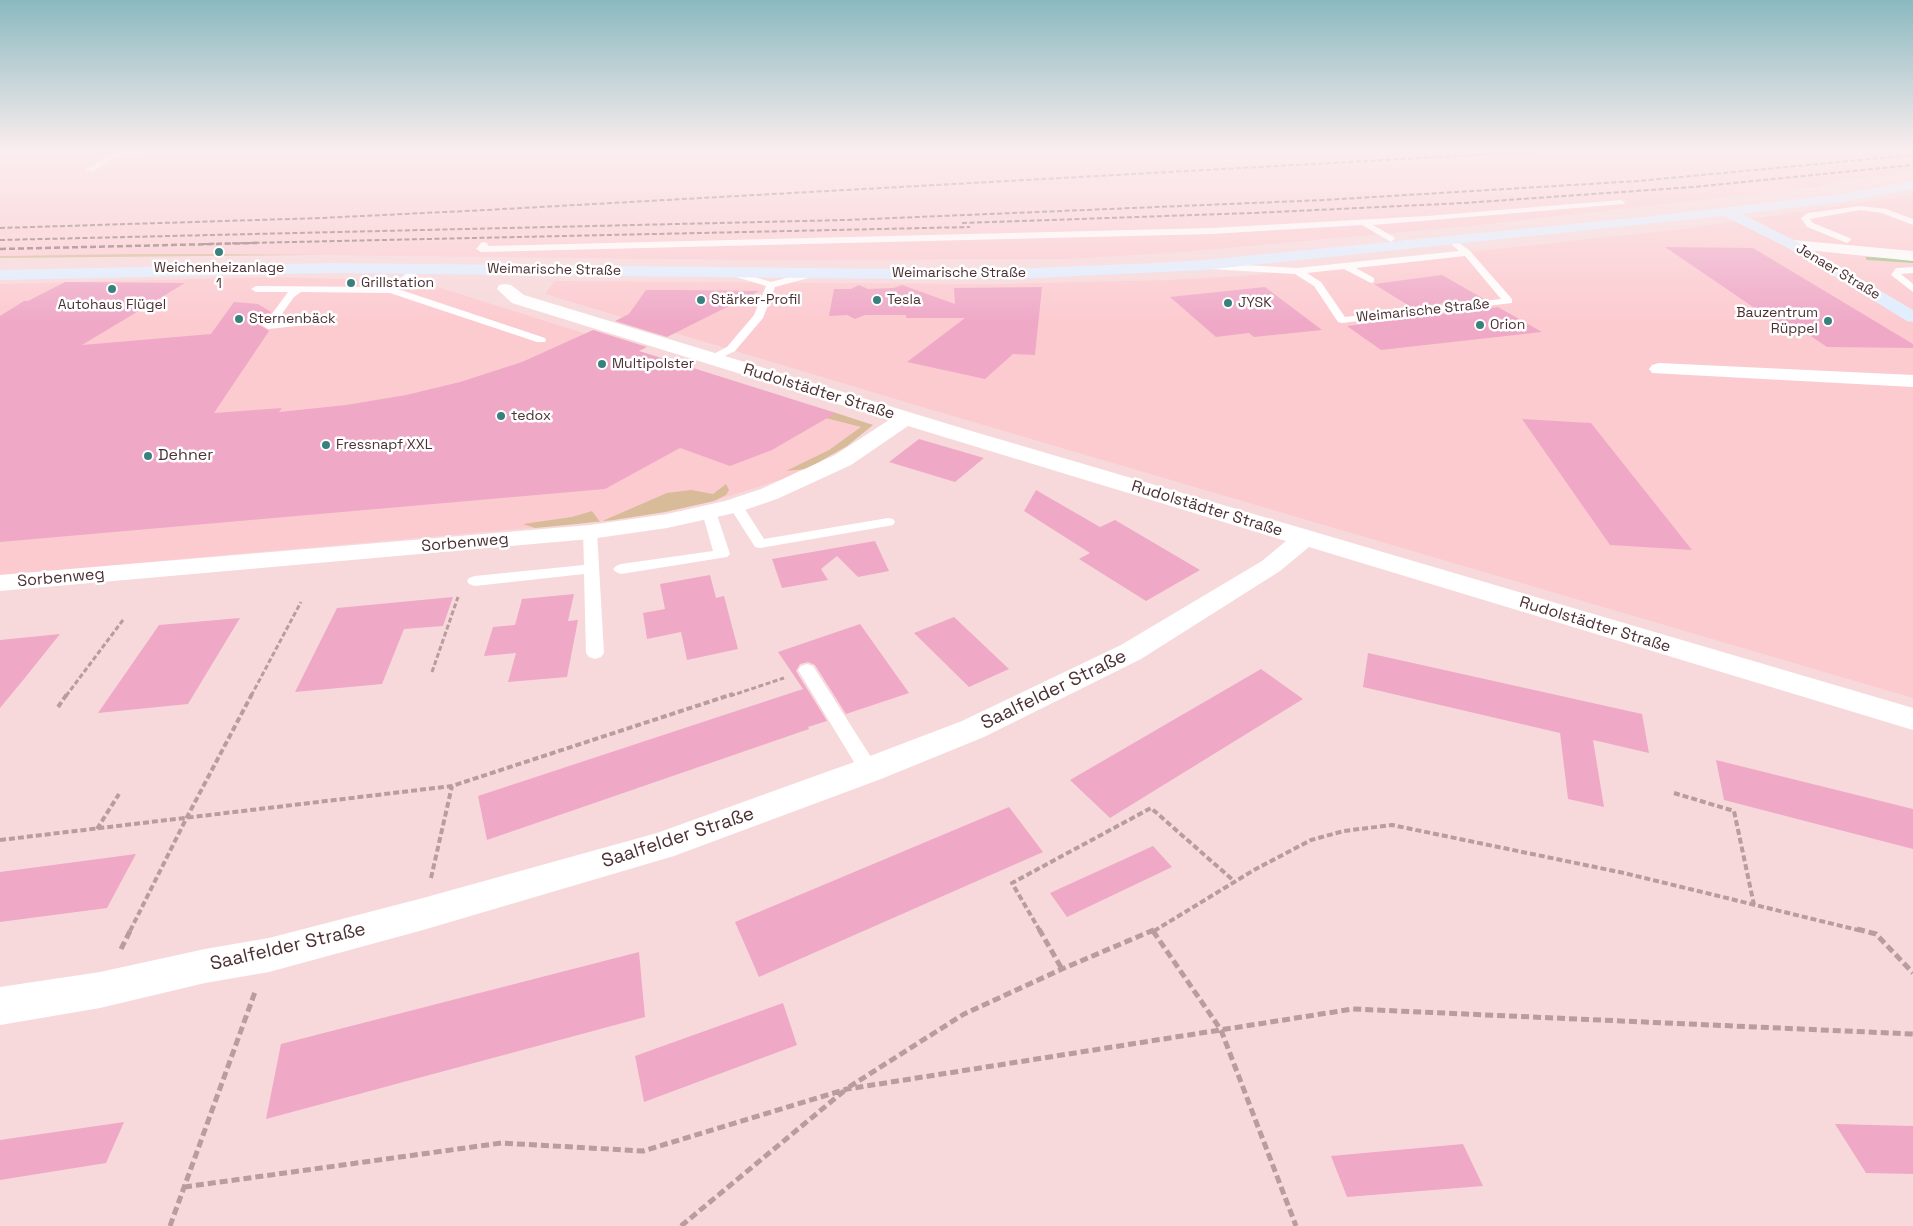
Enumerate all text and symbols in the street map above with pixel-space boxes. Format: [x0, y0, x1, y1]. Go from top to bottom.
street label: Jenaer Straße [1793, 240, 1883, 304]
marker: Weichenheizanlage 1 [213, 246, 225, 258]
place label: Weichenheizanlage 1 [154, 260, 284, 292]
street label: Weimarische Straße [487, 260, 621, 280]
street label: Weimarische Straße [892, 265, 1026, 281]
place label: Grillstation [361, 275, 434, 291]
marker: Grillstation [345, 277, 357, 289]
marker: Autohaus Flügel [106, 283, 118, 295]
place label: Stärker-Profil [711, 292, 801, 308]
place label: Tesla [887, 292, 921, 308]
marker: Stärker-Profil [695, 294, 707, 306]
marker: Tesla [871, 294, 883, 306]
place label: JYSK [1238, 295, 1272, 311]
street label: Weimarische Straße [1355, 296, 1491, 326]
place label: Autohaus Flügel [58, 297, 166, 313]
marker: JYSK [1222, 297, 1234, 309]
place label: Bauzentrum Rüppel [1736, 305, 1818, 338]
place label: Sternenbäck [249, 311, 336, 327]
marker: Sternenbäck [233, 313, 245, 325]
marker: Bauzentrum Rüppel [1822, 315, 1834, 327]
place label: Orion [1490, 317, 1525, 333]
marker: Orion [1474, 319, 1486, 331]
place label: Multipolster [612, 356, 694, 372]
marker: Multipolster [596, 358, 608, 370]
street label: Rudolstädter Straße [741, 360, 897, 424]
place label: tedox [511, 408, 551, 424]
marker: tedox [495, 410, 507, 422]
place label: Fressnapf XXL [336, 437, 432, 453]
marker: Fressnapf XXL [320, 439, 332, 451]
place label: Dehner [158, 446, 213, 466]
marker: Dehner [142, 450, 154, 462]
street label: Rudolstädter Straße [1129, 477, 1285, 541]
street label: Sorbenweg [421, 530, 509, 556]
street label: Sorbenweg [17, 565, 105, 591]
street label: Rudolstädter Straße [1517, 593, 1673, 657]
street label: Saalfelder Straße [978, 645, 1130, 735]
street label: Saalfelder Straße [599, 803, 757, 873]
street label: Saalfelder Straße [208, 918, 368, 976]

